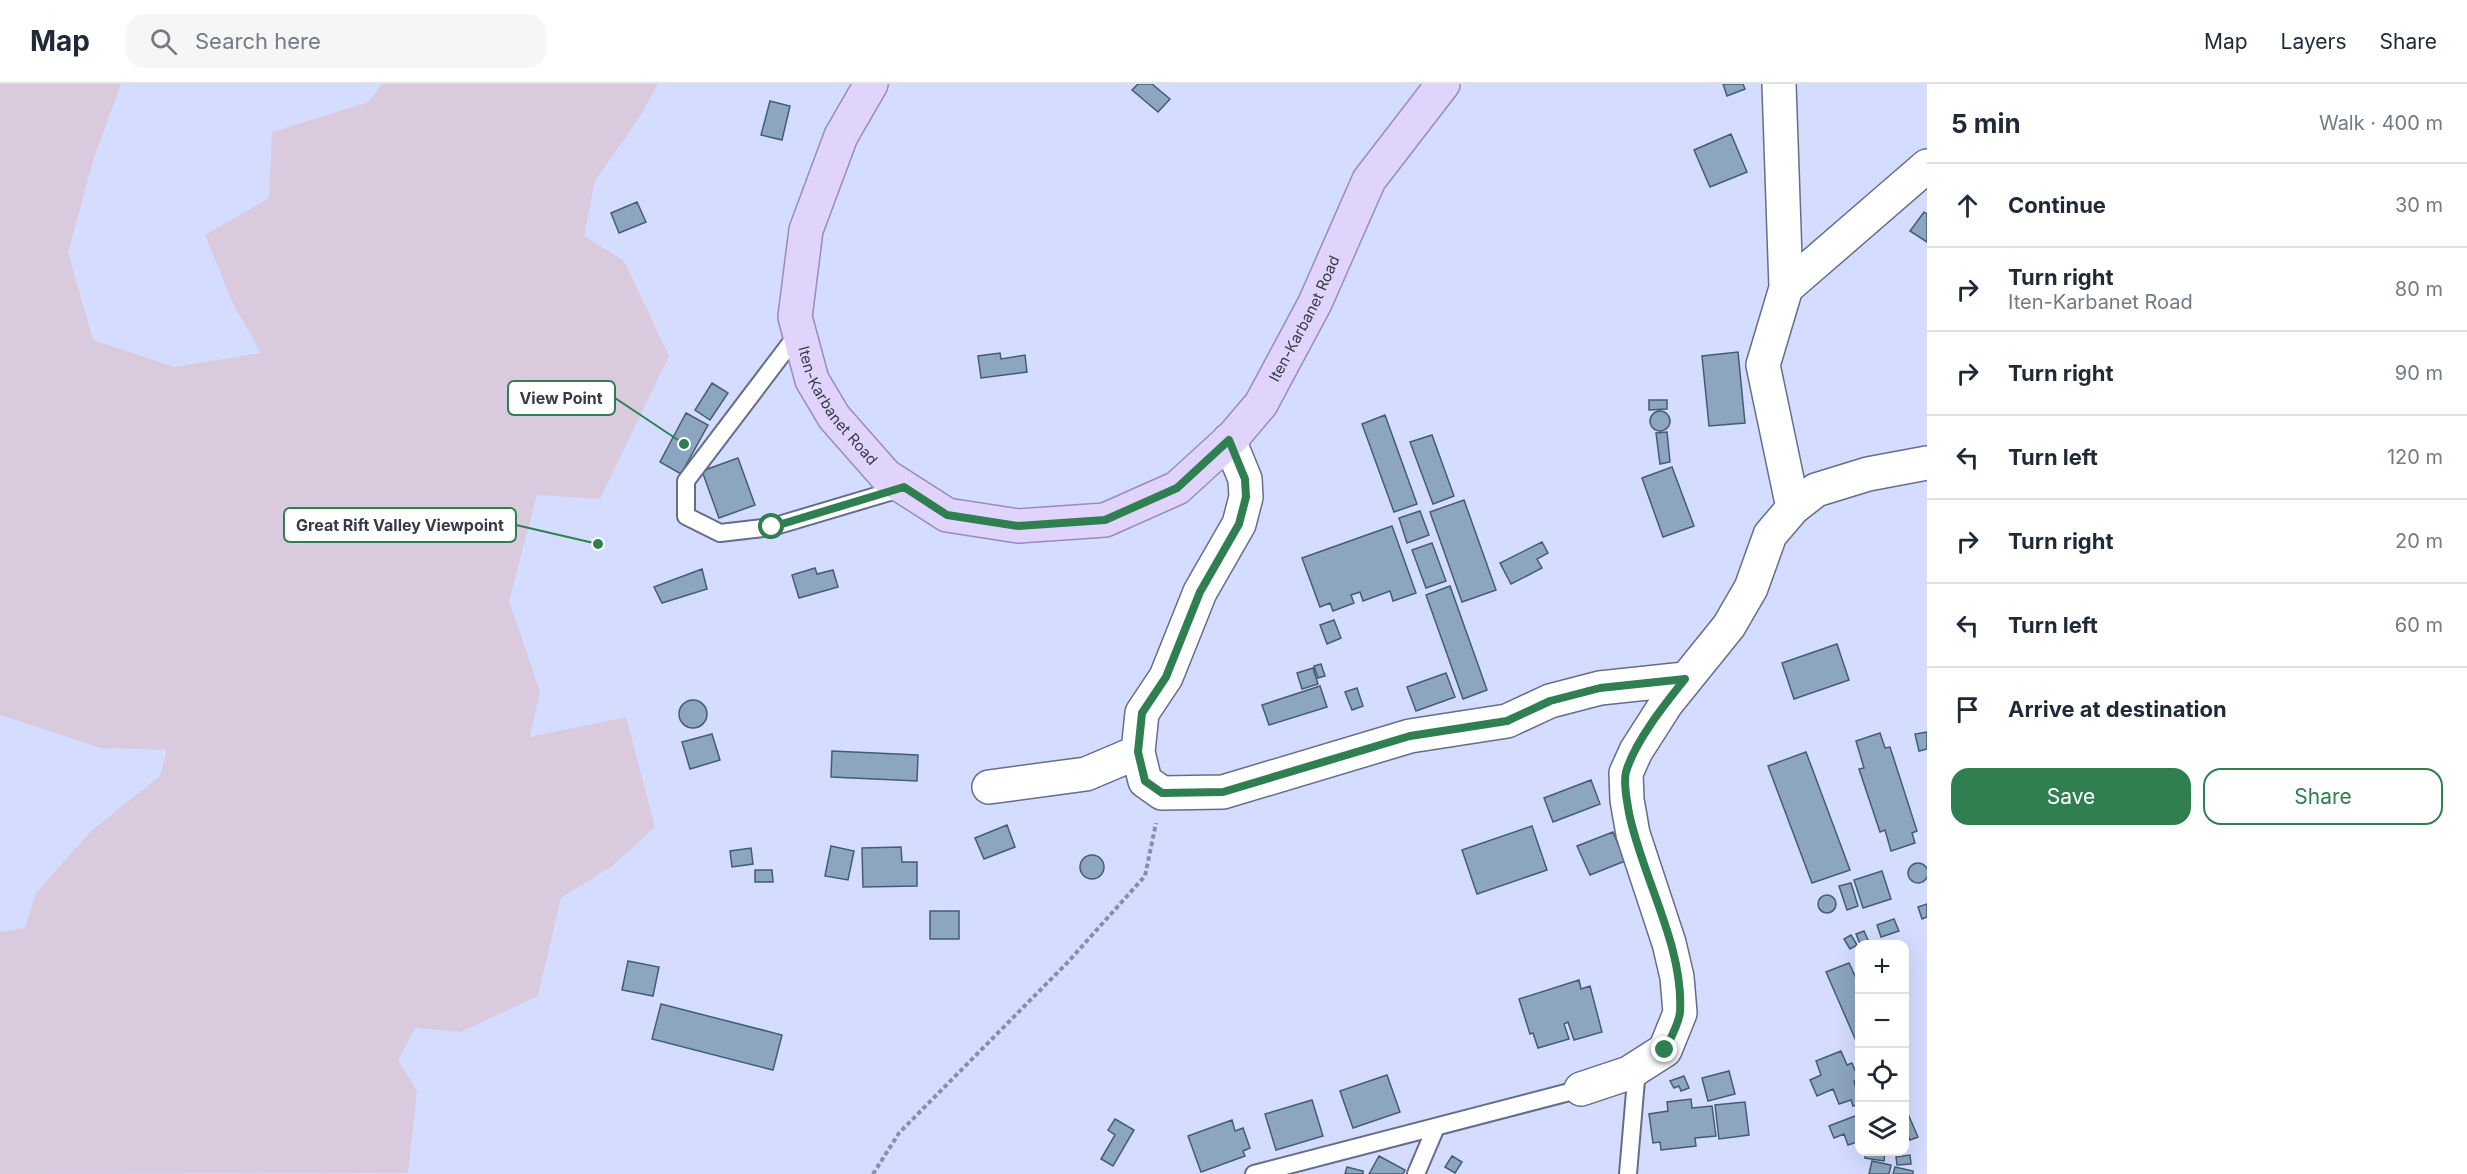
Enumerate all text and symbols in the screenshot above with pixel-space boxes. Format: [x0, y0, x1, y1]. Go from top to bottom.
search box [126, 14, 546, 68]
text: Map [30, 24, 90, 58]
icon: search [147, 25, 180, 58]
text: Search here [195, 28, 321, 54]
text: Map [2204, 29, 2248, 54]
text: Layers [2281, 29, 2347, 54]
text: Share [2380, 29, 2437, 54]
text: 5 min [1951, 108, 2021, 139]
text: Walk · 400 m [2319, 111, 2443, 135]
icon: ahead [1951, 189, 1984, 222]
text: Continue [2008, 192, 2106, 218]
text: 30 m [2395, 193, 2443, 217]
street label: Iten-Karbanet Road [1265, 253, 1344, 385]
text: Turn right [2008, 264, 2114, 290]
icon: right [1951, 273, 1984, 306]
text: 80 m [2395, 277, 2443, 301]
text: Iten-Karbanet Road [2008, 290, 2193, 314]
street label: Iten-Karbanet Road [794, 344, 882, 469]
icon: right [1951, 357, 1984, 390]
text: Turn right [2008, 360, 2114, 386]
text: 90 m [2395, 361, 2443, 385]
callout: View Point [508, 381, 615, 415]
text: View Point [519, 388, 603, 408]
icon: left [1951, 441, 1984, 474]
text: Turn left [2008, 444, 2098, 470]
text: 120 m [2387, 445, 2443, 469]
callout: Great Rift Valley Viewpoint [284, 508, 516, 542]
route start [758, 513, 784, 539]
text: Great Rift Valley Viewpoint [296, 515, 504, 535]
icon: right [1951, 525, 1984, 558]
text: Turn right [2008, 528, 2114, 554]
text: 20 m [2395, 529, 2443, 553]
icon: left [1951, 609, 1984, 642]
text: Turn left [2008, 612, 2098, 638]
text: 60 m [2395, 613, 2443, 637]
icon: arrive [1951, 693, 1984, 726]
text: Arrive at destination [2008, 696, 2227, 722]
button: Save [1951, 768, 2191, 825]
button: Share [2203, 768, 2443, 825]
map controls [1855, 940, 1909, 1156]
button: + [1855, 940, 1909, 994]
button: − [1855, 994, 1909, 1048]
route end [1651, 1036, 1677, 1062]
button: locate [1855, 1048, 1909, 1102]
button: layers [1855, 1102, 1909, 1156]

